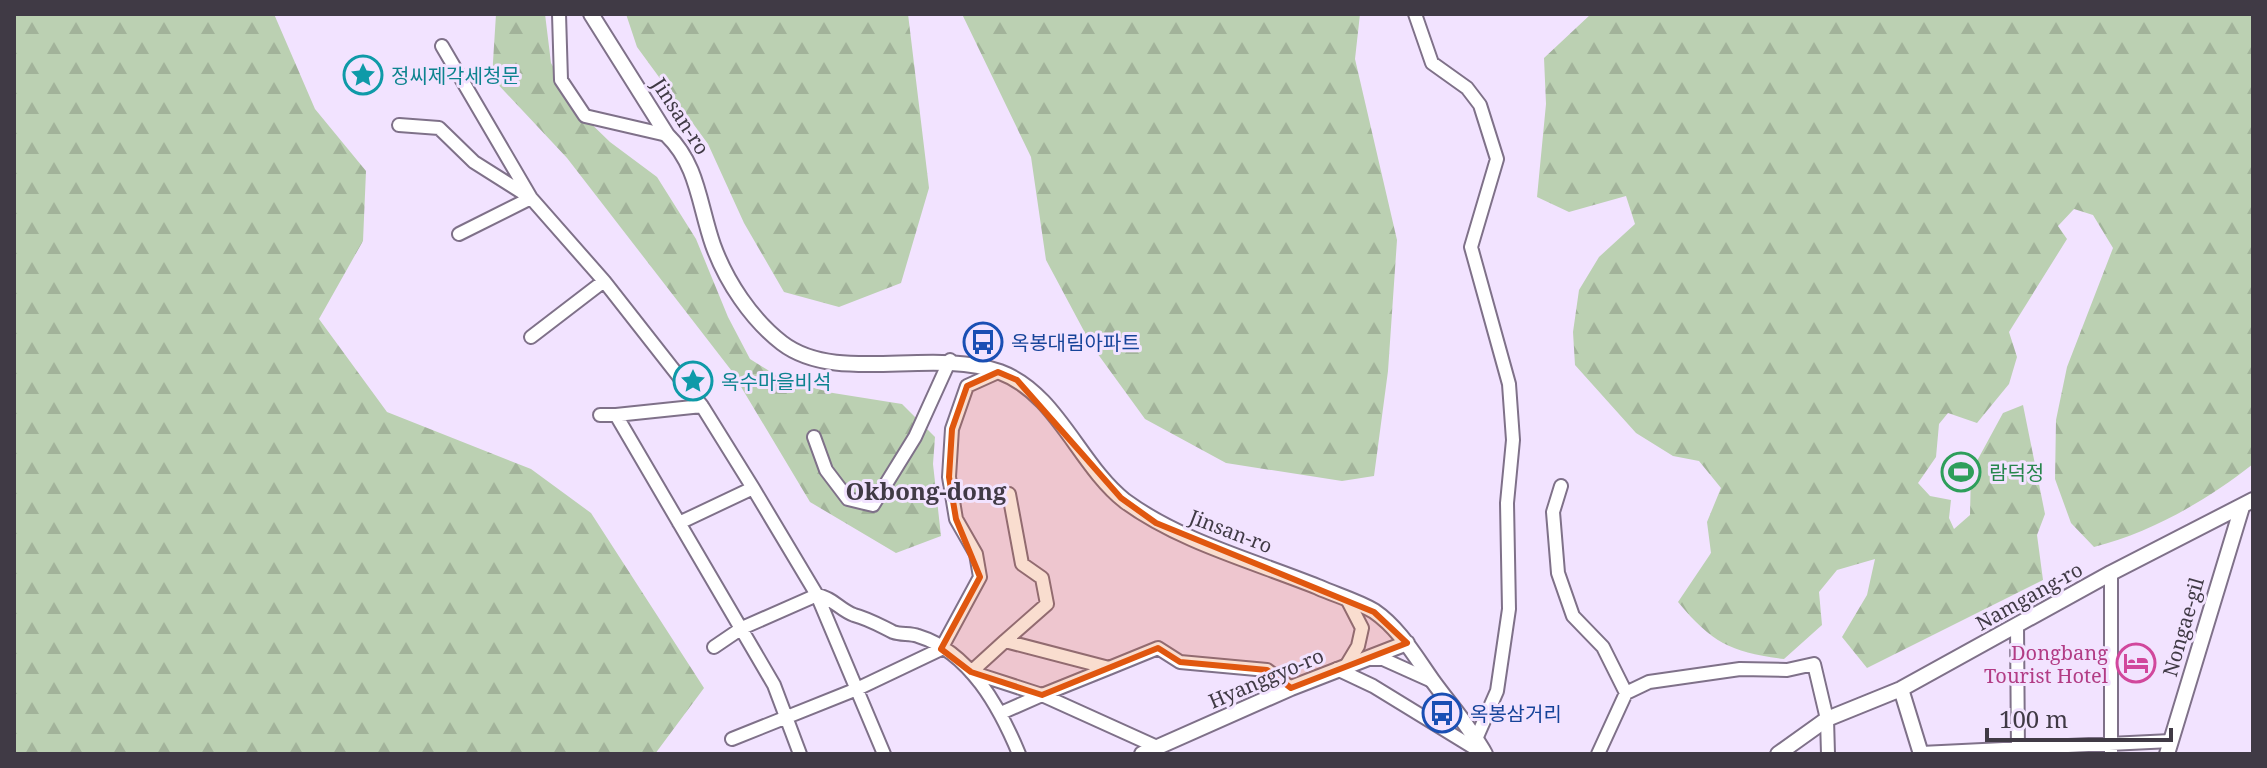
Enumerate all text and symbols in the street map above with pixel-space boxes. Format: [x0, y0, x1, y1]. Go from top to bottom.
place icon: 정씨제각세청문 [342, 54, 384, 96]
place label: 정씨제각세청문 [391, 62, 520, 89]
street label: Jinsan-ro [646, 71, 716, 160]
bus stop icon: 옥봉대림아파트 [962, 321, 1004, 363]
place label: 옥봉대림아파트 [1011, 329, 1140, 356]
place icon: 옥수마을비석 [672, 360, 714, 402]
place label: 옥수마을비석 [721, 368, 831, 395]
sports icon: 람덕정 [1940, 451, 1982, 493]
place label: 람덕정 [1989, 459, 2044, 486]
district label: Okbong-dong [845, 474, 1007, 507]
street label: Jinsan-ro [1185, 502, 1276, 559]
street label: Namgang-ro [1971, 556, 2087, 636]
street label: Nongae-gil [2156, 574, 2210, 680]
place label: Dongbang Tourist Hotel [1984, 639, 2108, 689]
street label: Hyanggyo-ro [1204, 642, 1328, 714]
hotel icon: Dongbang Tourist Hotel [2115, 642, 2157, 684]
bus stop icon: 옥봉삼거리 [1421, 692, 1463, 734]
scale bar [1987, 692, 2171, 742]
place label: 옥봉삼거리 [1470, 700, 1562, 727]
text: 100 m [1999, 702, 2068, 735]

